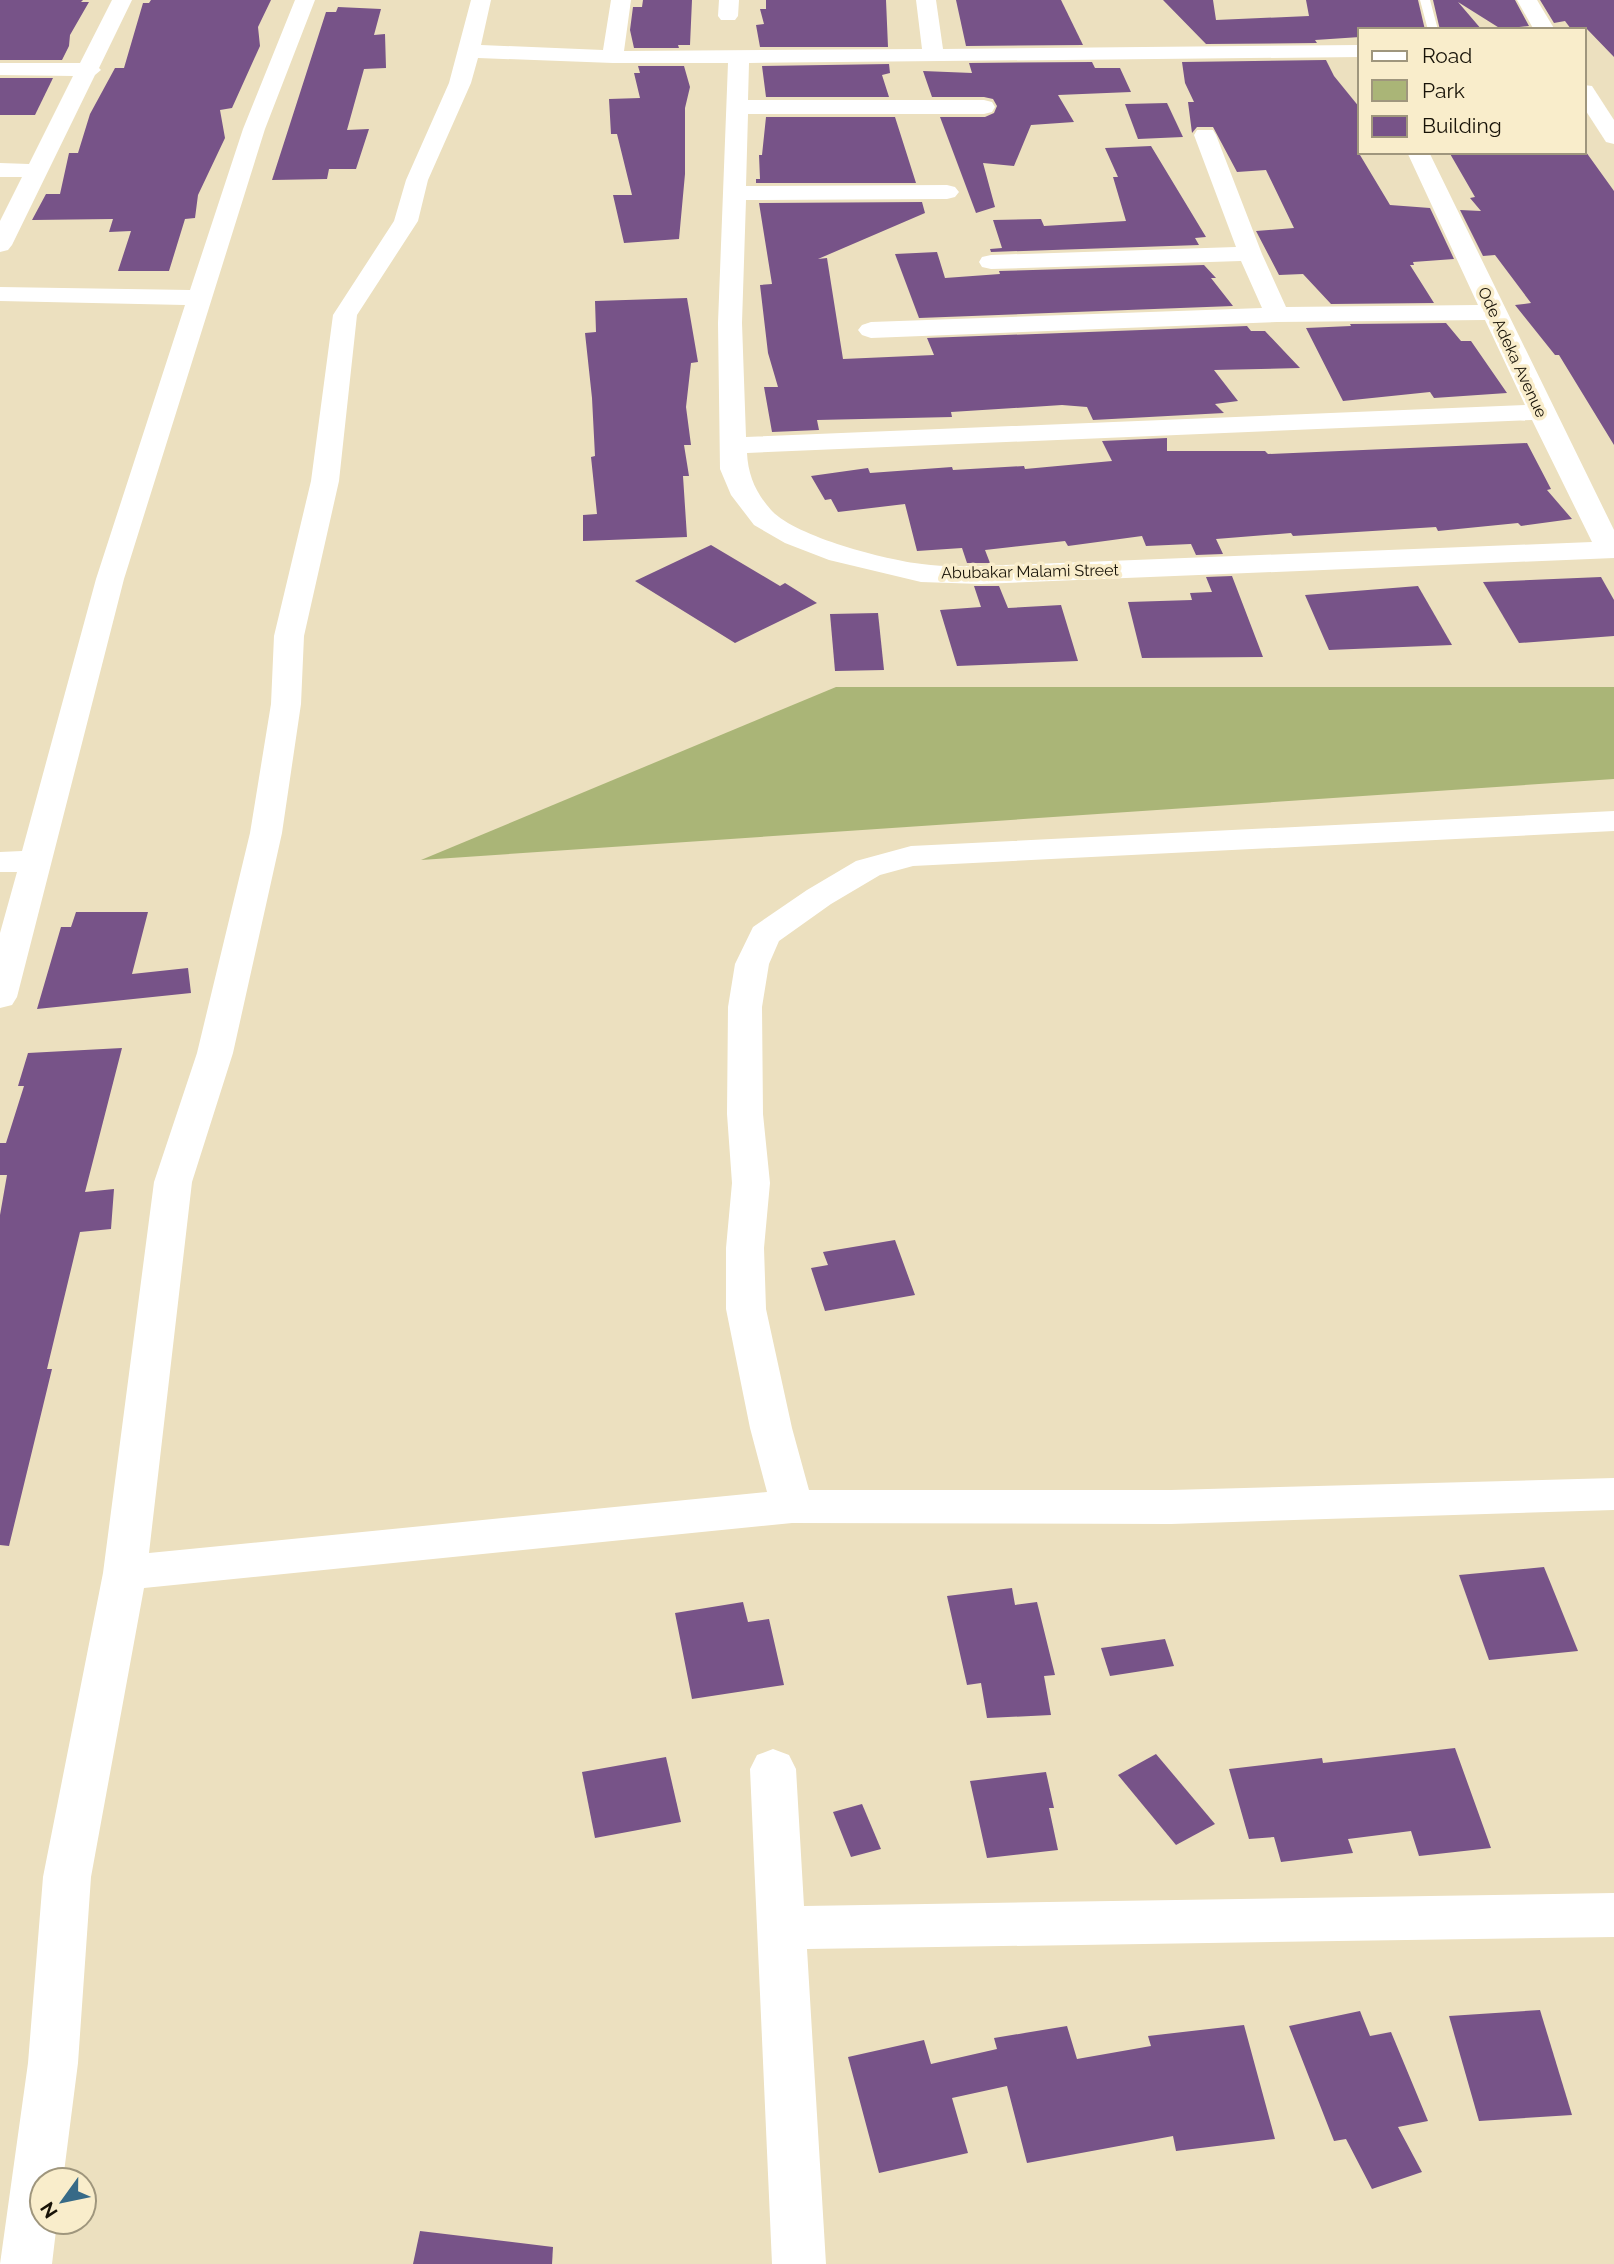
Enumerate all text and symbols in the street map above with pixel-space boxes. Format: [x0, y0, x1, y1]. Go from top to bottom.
legend [1358, 28, 1586, 154]
text: Road [1422, 43, 1472, 68]
text: Park [1422, 78, 1465, 103]
text: Building [1422, 113, 1502, 138]
street label: Ode Adeka Avenue [1474, 284, 1551, 420]
street label: Abubakar Malami Street [941, 560, 1120, 583]
north arrow [28, 2166, 98, 2236]
text: N [36, 2198, 62, 2222]

